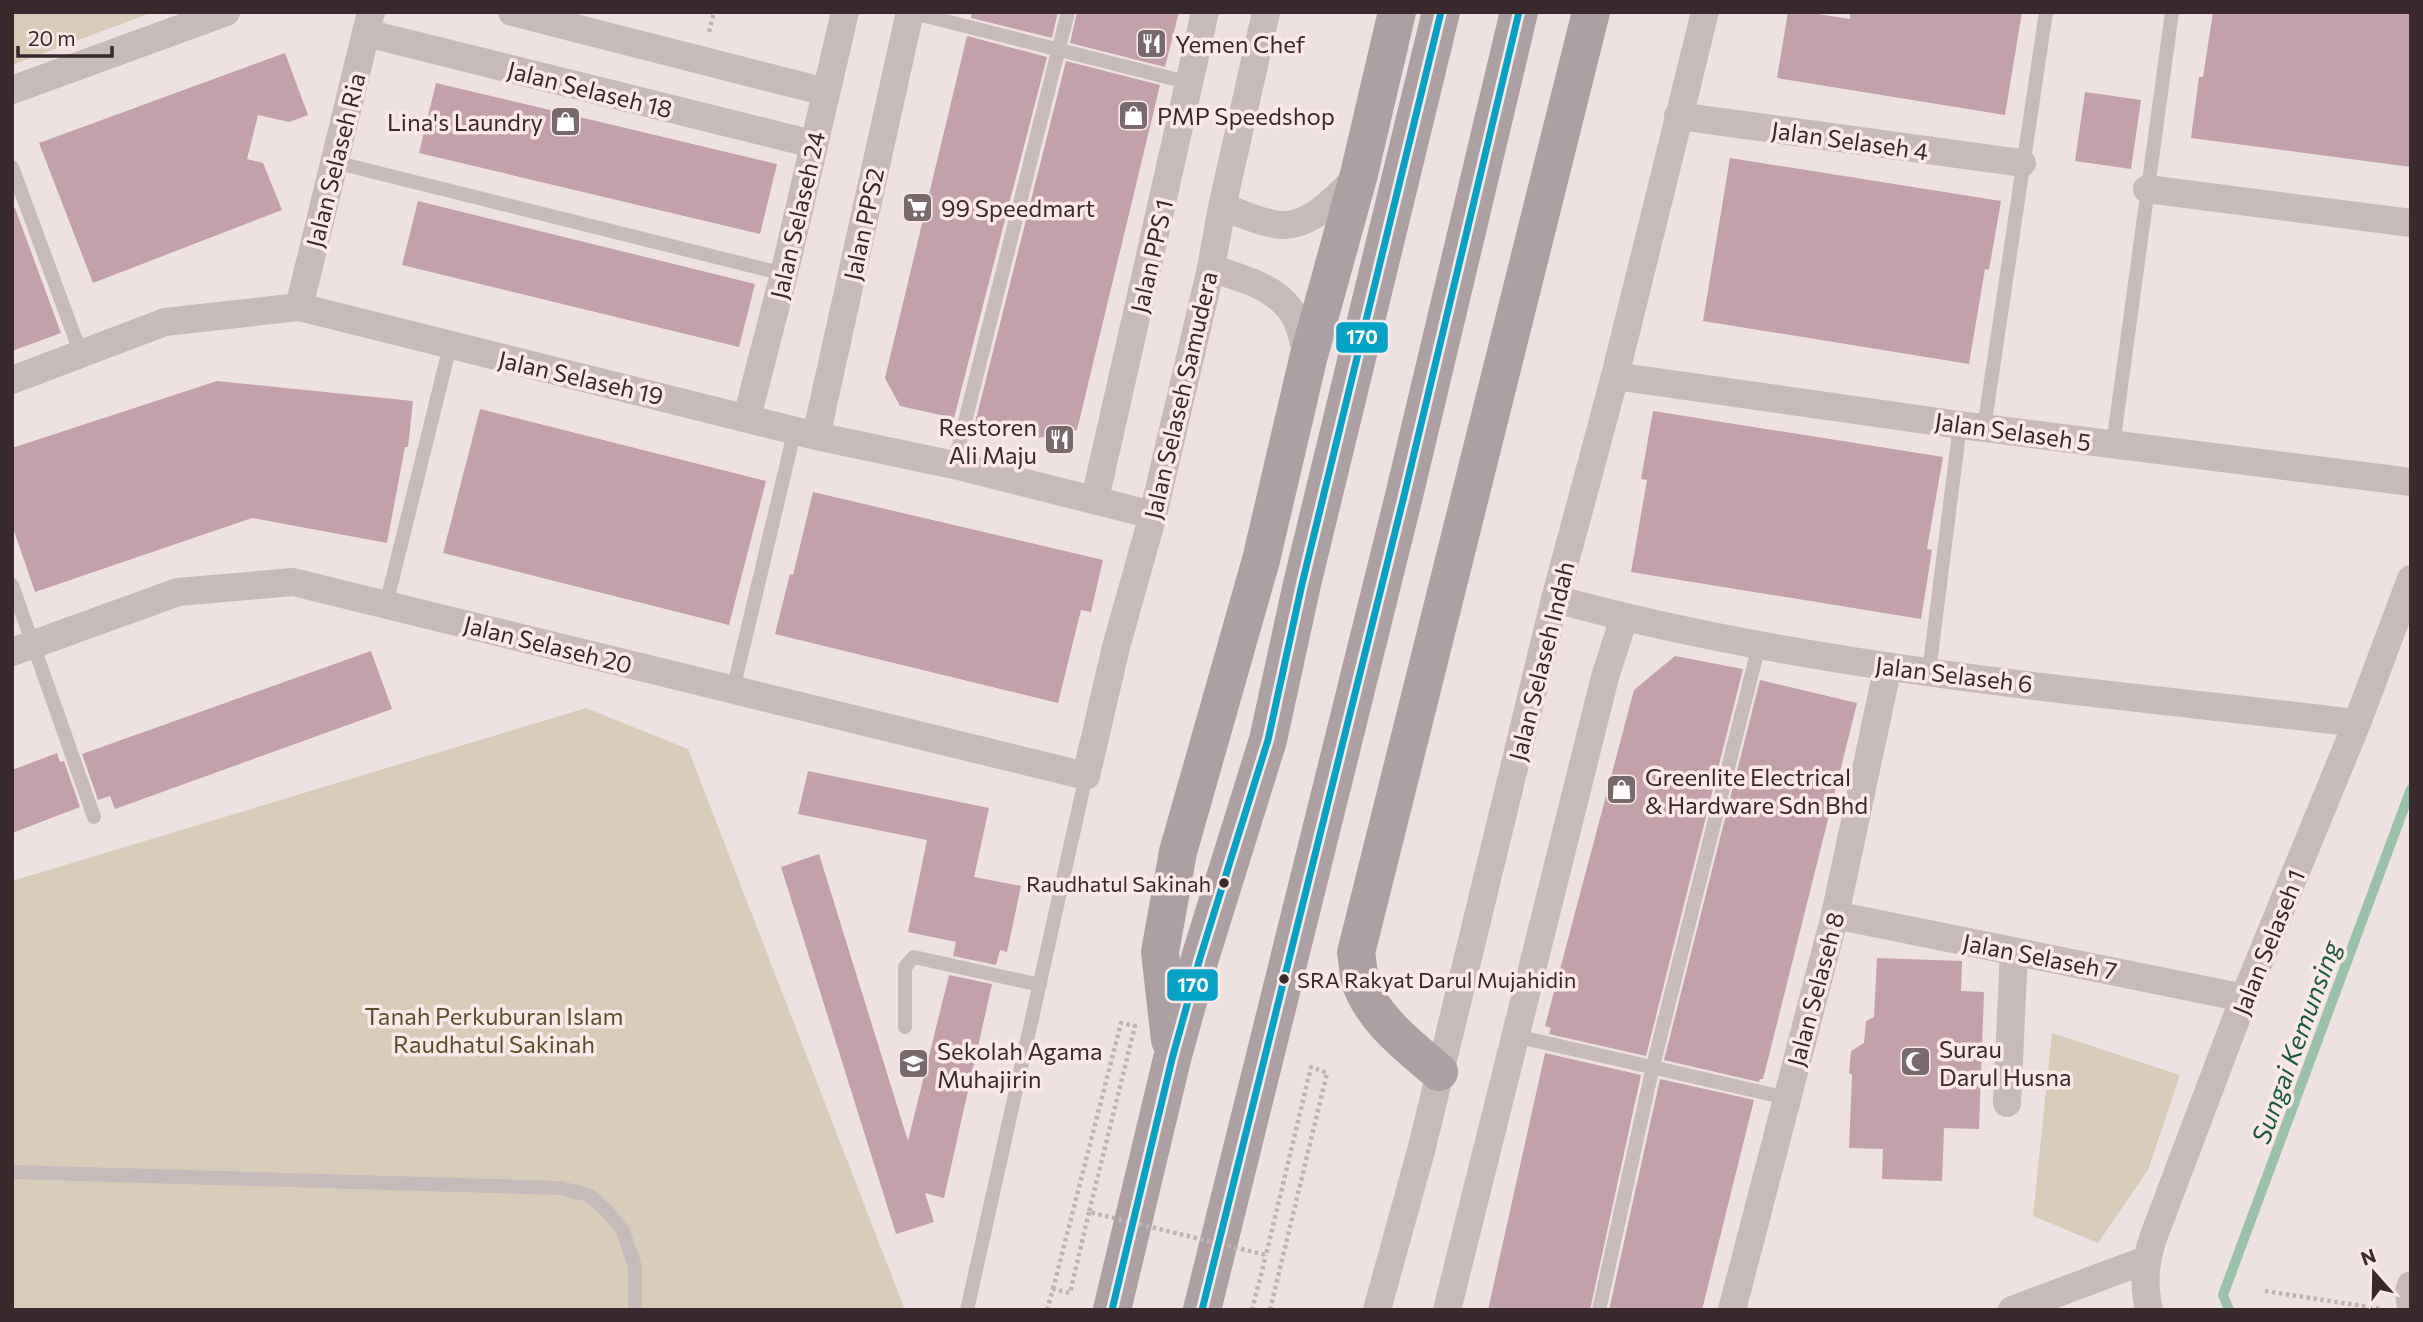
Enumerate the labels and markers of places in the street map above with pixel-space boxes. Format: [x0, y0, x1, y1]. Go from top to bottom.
restaurant icon: Yemen Chef [1135, 26, 1169, 60]
place label: Yemen Chef [1175, 29, 1306, 58]
shop icon: PMP Speedshop [1117, 98, 1151, 132]
place label: PMP Speedshop [1157, 101, 1335, 130]
shop icon: Lina's Laundry [549, 104, 583, 138]
place label: Lina's Laundry [387, 107, 543, 136]
supermarket icon: 99 Speedmart [901, 190, 935, 224]
place label: 99 Speedmart [941, 193, 1095, 222]
place label: Restoren Ali Maju [939, 412, 1037, 469]
restaurant icon: Restoren Ali Maju [1043, 423, 1077, 457]
place label: Greenlite Electrical & Hardware Sdn Bhd [1645, 762, 1868, 819]
shop icon: Greenlite Electrical & Hardware Sdn Bhd [1605, 773, 1639, 807]
place label: Raudhatul Sakinah [1026, 870, 1211, 897]
marker: Raudhatul Sakinah [1217, 876, 1231, 890]
place label: SRA Rakyat Darul Mujahidin [1297, 966, 1576, 993]
marker: SRA Rakyat Darul Mujahidin [1277, 972, 1291, 986]
place label: Surau Darul Husna [1939, 1034, 2072, 1091]
place label: Sekolah Agama Muhajirin [937, 1036, 1102, 1093]
mosque icon: Surau Darul Husna [1899, 1045, 1933, 1079]
school or university icon: Sekolah Agama Muhajirin [897, 1047, 931, 1081]

